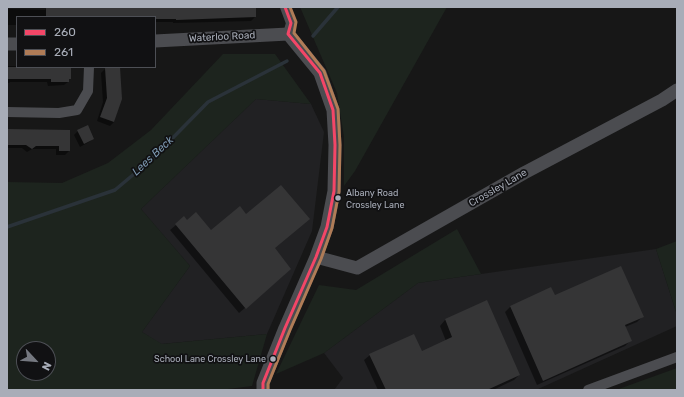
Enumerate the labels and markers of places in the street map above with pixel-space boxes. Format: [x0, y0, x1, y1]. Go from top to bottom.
place label: Albany Road Crossley Lane [346, 188, 404, 209]
marker: Albany Road Crossley Lane [333, 193, 343, 203]
place label: School Lane Crossley Lane [154, 354, 266, 364]
marker: School Lane Crossley Lane [268, 354, 278, 364]

